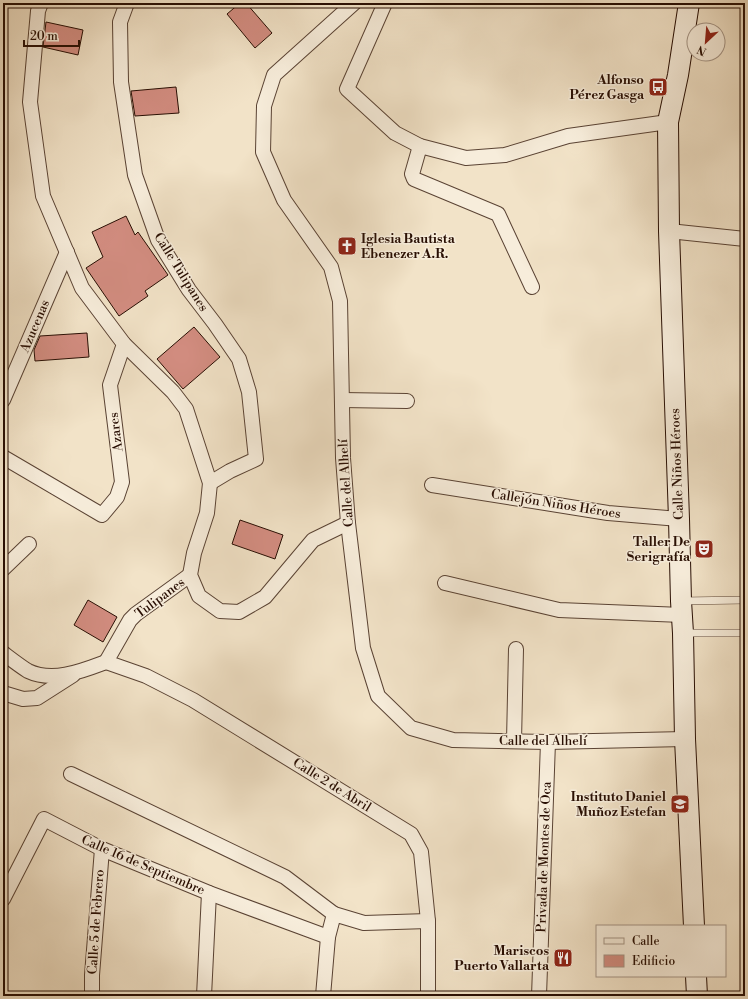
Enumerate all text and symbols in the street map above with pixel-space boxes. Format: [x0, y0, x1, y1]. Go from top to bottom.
scale bar [24, 22, 79, 48]
north arrow [686, 22, 726, 62]
text: 20 m [30, 29, 58, 44]
text: N [695, 42, 709, 58]
place label: Alfonso Pérez Gasga [570, 72, 645, 103]
bus stop icon: Alfonso Pérez Gasga [647, 76, 669, 98]
street label: Calle Tulipanes [150, 230, 212, 315]
place label: Iglesia Bautista Ebenezer A.R. [361, 231, 456, 262]
church icon: Iglesia Bautista Ebenezer A.R. [336, 235, 358, 257]
street label: Azucenas [16, 297, 53, 356]
street label: Calle Niños Héroes [667, 408, 687, 520]
street label: Azares [106, 411, 126, 454]
street label: Calle del Alhelí [335, 438, 357, 528]
street label: Callejón Niños Héroes [490, 486, 622, 522]
place label: Taller De Serigrafía [627, 534, 691, 565]
theatre icon: Taller De Serigrafía [693, 538, 715, 560]
street label: Tulipanes [132, 574, 188, 622]
street label: Calle del Alhelí [499, 733, 588, 749]
street label: Calle 2 de Abril [290, 755, 374, 816]
street label: Privada de Montes de Oca [533, 781, 555, 933]
place label: Instituto Daniel Muñoz Estefan [571, 789, 667, 820]
school or university icon: Instituto Daniel Muñoz Estefan [669, 793, 691, 815]
street label: Calle 16 de Septiembre [79, 832, 208, 898]
street label: Calle 5 de Febrero [84, 869, 108, 975]
legend [596, 925, 726, 977]
text: Calle [632, 934, 659, 949]
place label: Mariscos Puerto Vallarta [454, 943, 550, 974]
restaurant icon: Mariscos Puerto Vallarta [552, 947, 574, 969]
text: Edificio [632, 954, 675, 969]

